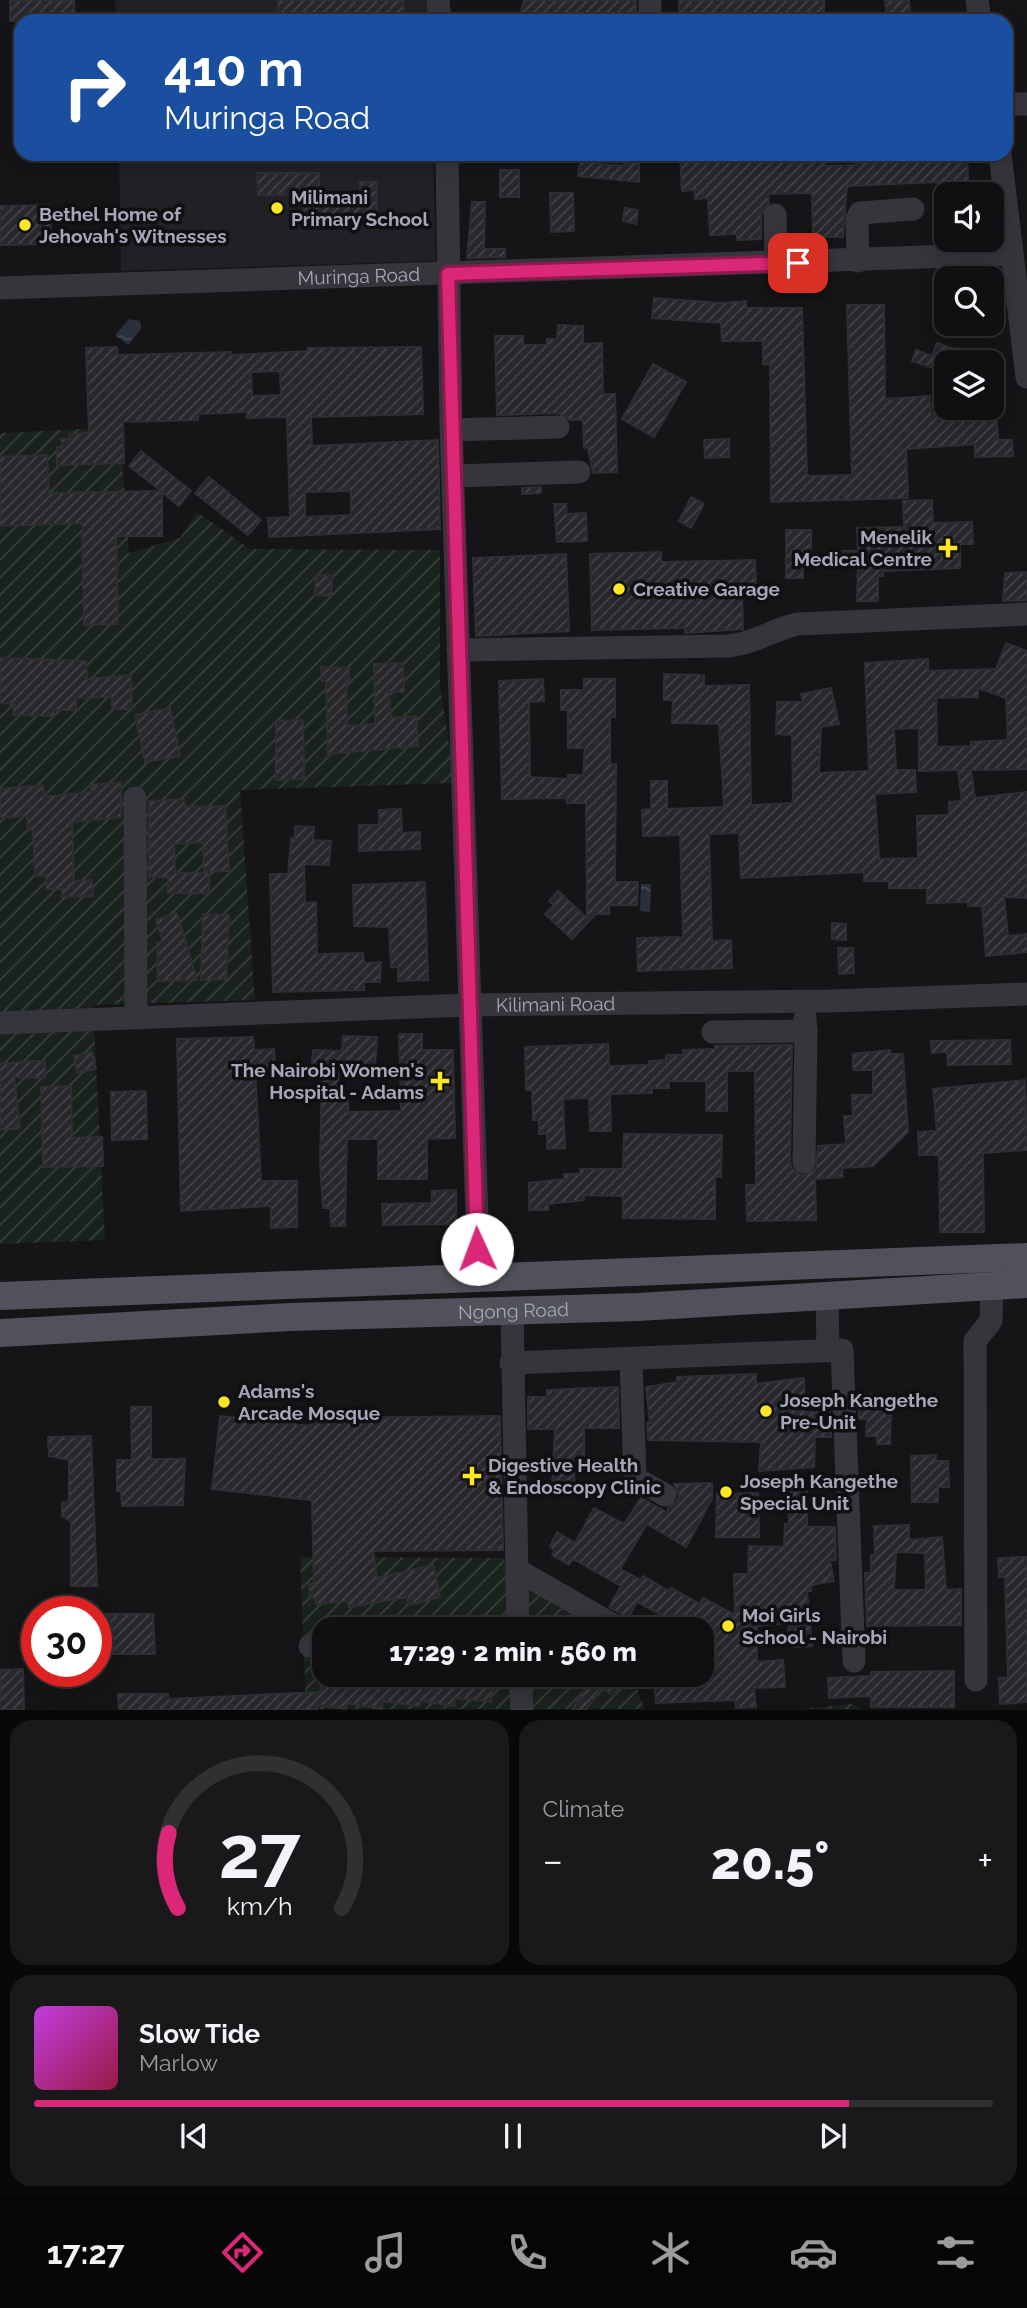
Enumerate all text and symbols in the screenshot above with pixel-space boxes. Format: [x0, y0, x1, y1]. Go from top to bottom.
text: 410 m [164, 40, 304, 97]
icon: right [49, 42, 140, 133]
text: Muringa Road [164, 99, 370, 136]
map controls [934, 182, 1004, 420]
button: sound [934, 182, 1004, 252]
place label: Milimani Primary School [291, 186, 429, 230]
marker: Milimani Primary School [269, 200, 285, 216]
place label: Bethel Home of Jehovah's Witnesses [39, 203, 227, 247]
marker: Bethel Home of Jehovah's Witnesses [17, 217, 33, 233]
pin [768, 233, 828, 293]
icon: arrive [779, 244, 817, 282]
street label: Muringa Road [297, 263, 420, 289]
button: search [934, 266, 1004, 336]
button: layers [934, 350, 1004, 420]
place label: Menelik Medical Centre [794, 526, 932, 570]
marker: Menelik Medical Centre [938, 538, 958, 558]
place label: Creative Garage [633, 578, 780, 600]
marker: Creative Garage [611, 581, 627, 597]
street label: Kilimani Road [496, 992, 615, 1016]
place label: The Nairobi Women's Hospital - Adams [231, 1059, 424, 1103]
marker: The Nairobi Women's Hospital - Adams [430, 1071, 450, 1091]
position arrow [440, 1212, 514, 1286]
street label: Ngong Road [458, 1298, 569, 1323]
place label: Adams's Arcade Mosque [238, 1380, 380, 1424]
place label: Joseph Kangethe Pre-Unit [780, 1389, 938, 1433]
marker: Adams's Arcade Mosque [216, 1394, 232, 1410]
marker: Joseph Kangethe Pre-Unit [758, 1403, 774, 1419]
place label: Digestive Health & Endoscopy Clinic [488, 1454, 662, 1498]
marker: Digestive Health & Endoscopy Clinic [462, 1466, 482, 1486]
place label: Joseph Kangethe Special Unit [740, 1470, 898, 1514]
marker: Joseph Kangethe Special Unit [718, 1484, 734, 1500]
speed limit sign: 30 [21, 1596, 112, 1687]
place label: Moi Girls School - Nairobi [742, 1604, 887, 1648]
marker: Moi Girls School - Nairobi [720, 1618, 736, 1634]
text: 17:29 · 2 min · 560 m [389, 1637, 637, 1667]
text: Climate [543, 1795, 624, 1822]
text: 27 [218, 1811, 300, 1896]
text: 20.5° [711, 1830, 829, 1891]
text: − [543, 1838, 563, 1883]
text: + [977, 1838, 993, 1883]
text: km/h [226, 1891, 292, 1921]
text: Slow Tide [139, 2019, 260, 2049]
text: Marlow [139, 2049, 218, 2076]
icon: previous [175, 2117, 213, 2155]
icon: pause [494, 2117, 532, 2155]
icon: next [814, 2117, 852, 2155]
icon: directions [218, 2228, 267, 2277]
icon: music [361, 2228, 410, 2277]
icon: phone [503, 2228, 552, 2277]
icon: climate [646, 2228, 695, 2277]
icon: car [789, 2228, 838, 2277]
icon: filters [931, 2228, 980, 2277]
text: 17:27 [47, 2234, 124, 2271]

